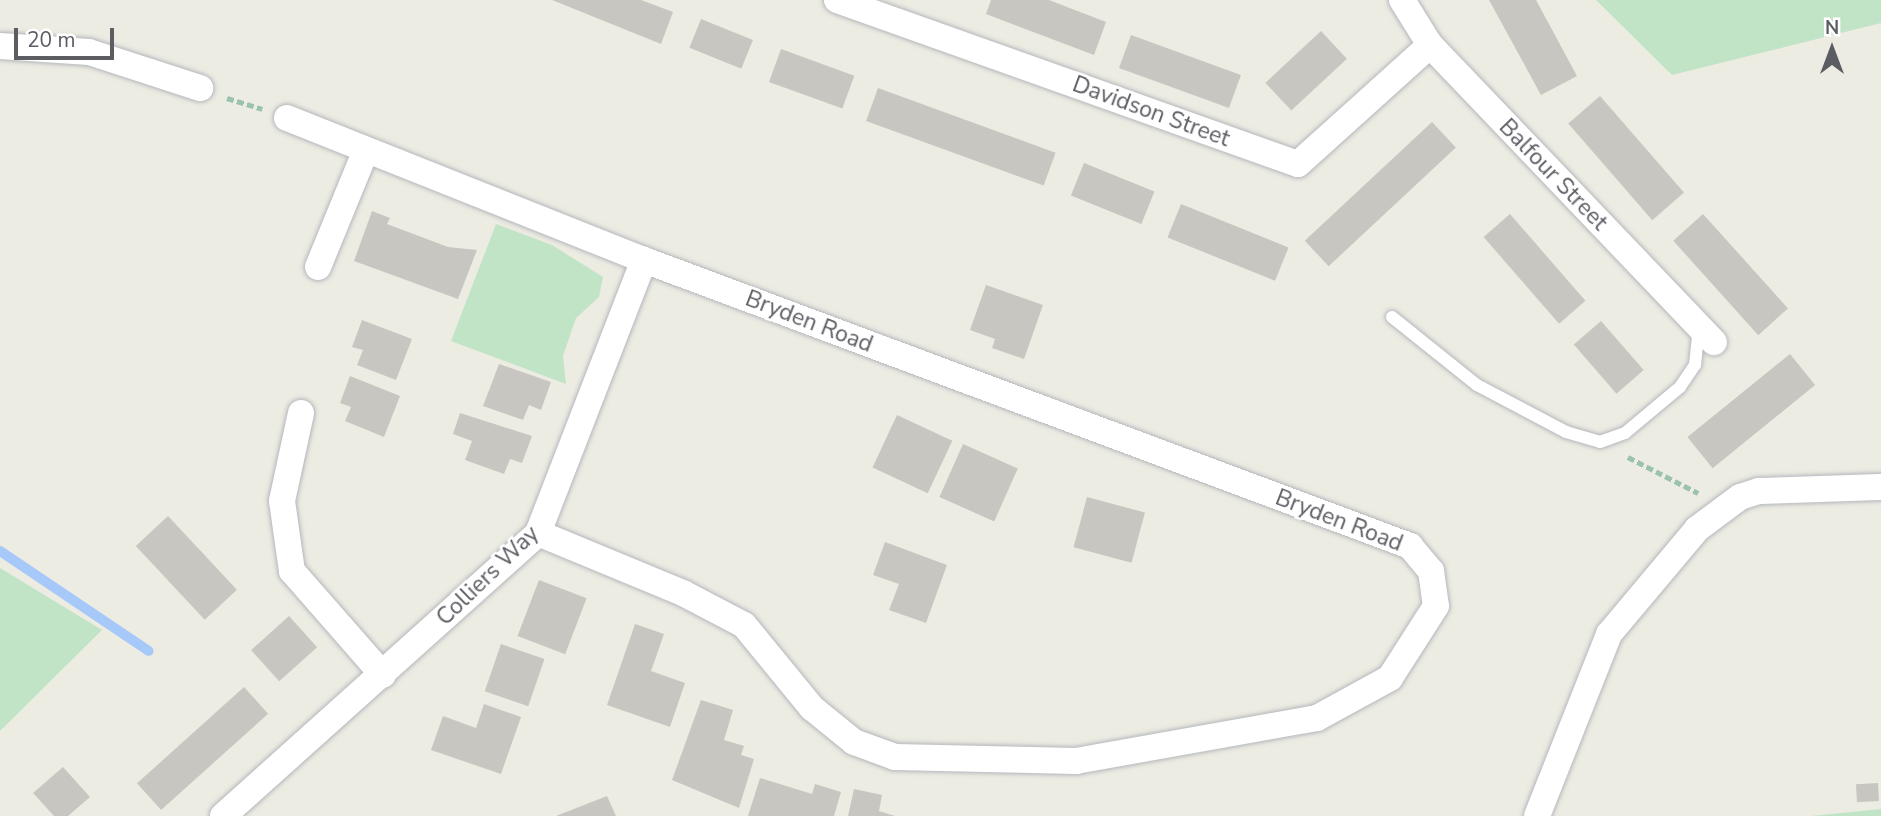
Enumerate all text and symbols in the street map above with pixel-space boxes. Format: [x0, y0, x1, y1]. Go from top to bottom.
scale bar [18, 14, 117, 58]
north arrow [1797, 14, 1867, 84]
text: N [1825, 15, 1839, 41]
text: 20 m [27, 26, 76, 54]
street label: Davidson Street [1069, 71, 1233, 153]
street label: Balfour Street [1493, 114, 1613, 236]
street label: Bryden Road [741, 285, 877, 359]
street label: Bryden Road [1271, 484, 1407, 558]
street label: Colliers Way [431, 520, 545, 632]

